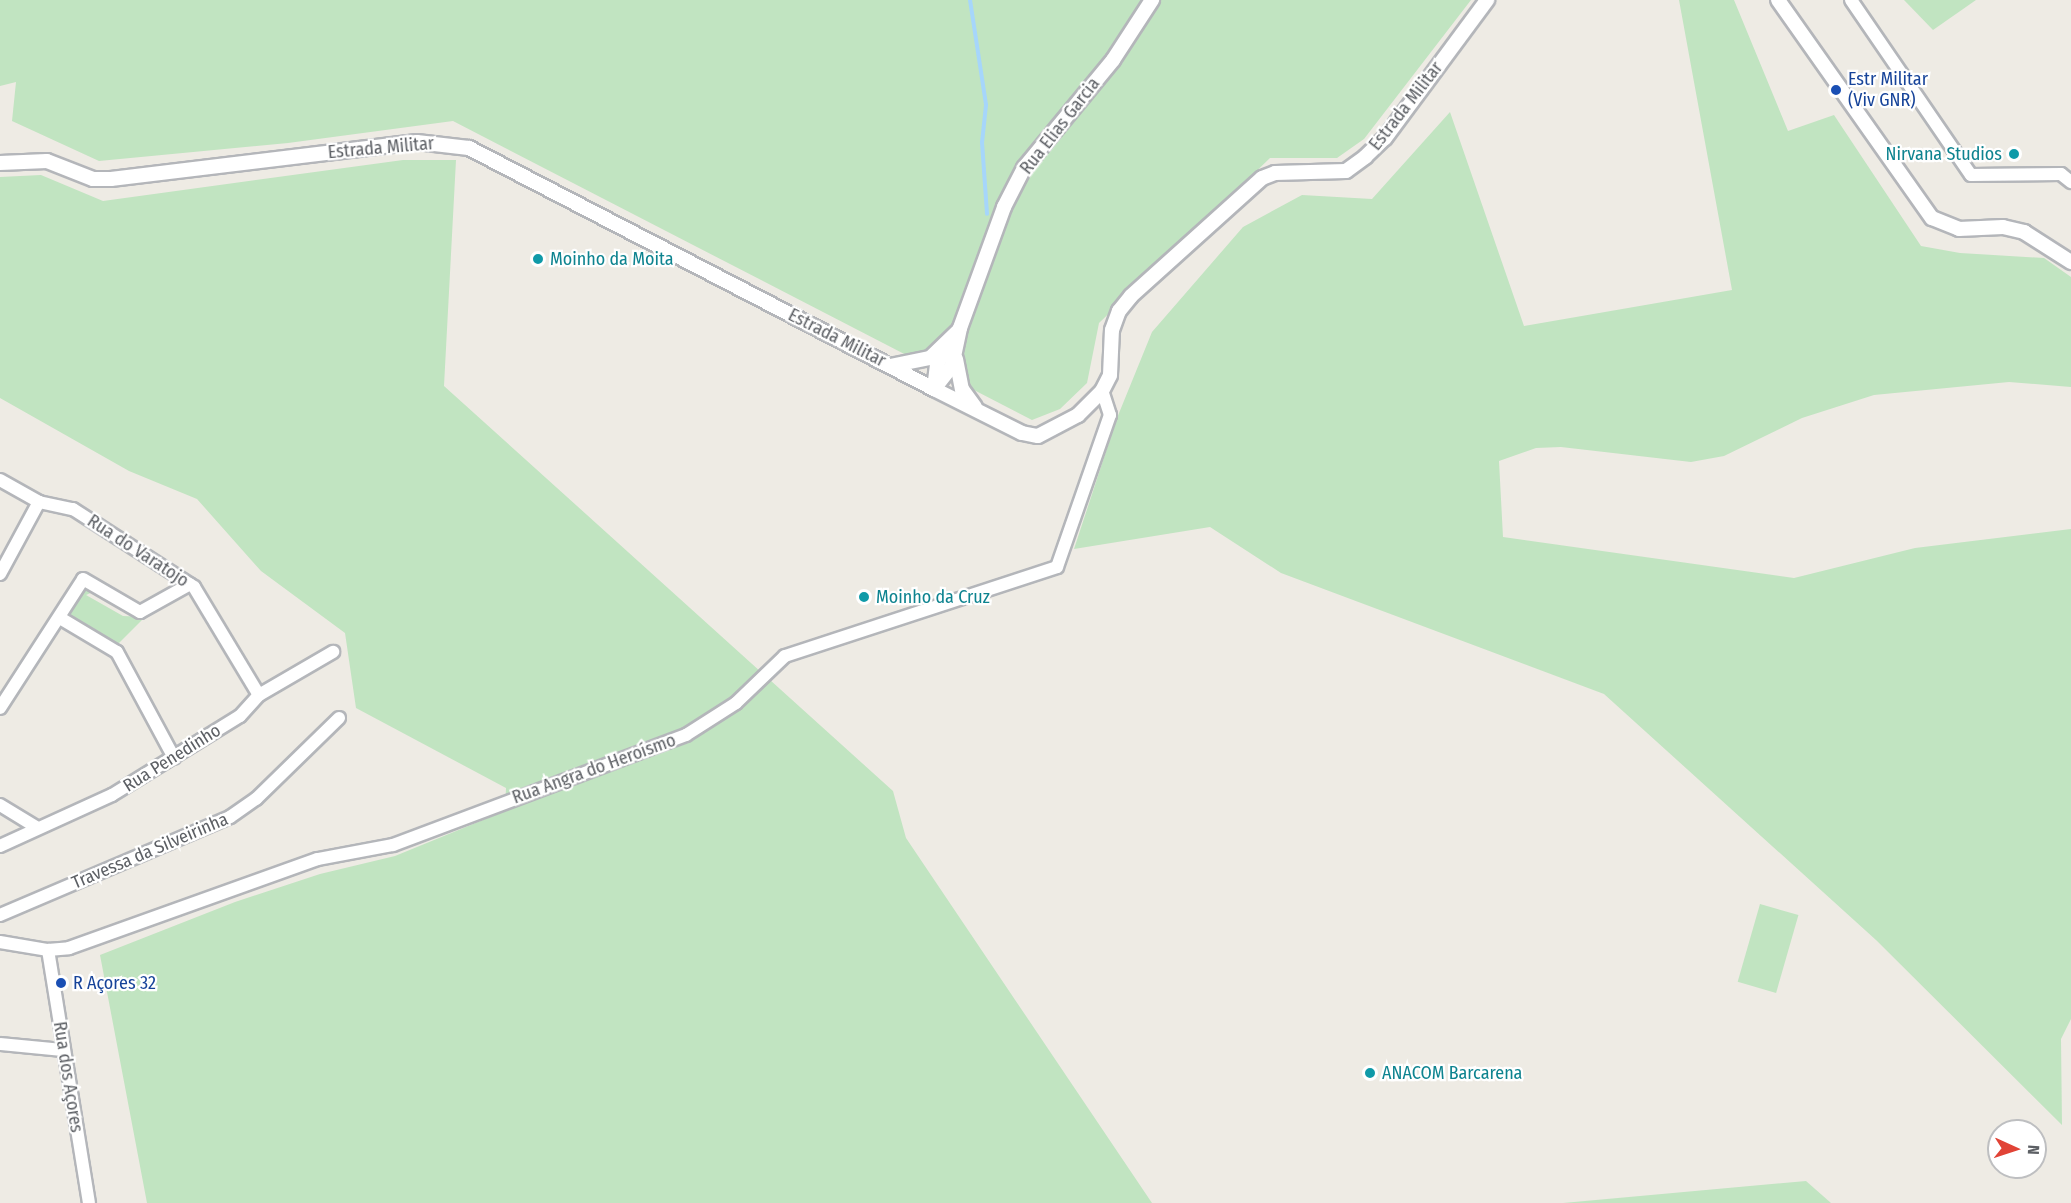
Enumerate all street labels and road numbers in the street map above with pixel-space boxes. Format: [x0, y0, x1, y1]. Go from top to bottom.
street label: Estrada Militar [1365, 57, 1447, 155]
street label: Rua Elias Garcia [1016, 73, 1104, 179]
street label: Estrada Militar [327, 133, 435, 163]
street label: Estrada Militar [785, 304, 889, 372]
street label: Rua do Varatojo [83, 510, 193, 592]
street label: Rua Penedinho [119, 719, 225, 797]
street label: Rua Angra do Heroísmo [509, 729, 679, 809]
street label: Travessa da Silveirinha [69, 808, 231, 894]
street label: Rua dos Açores [49, 1020, 87, 1134]

